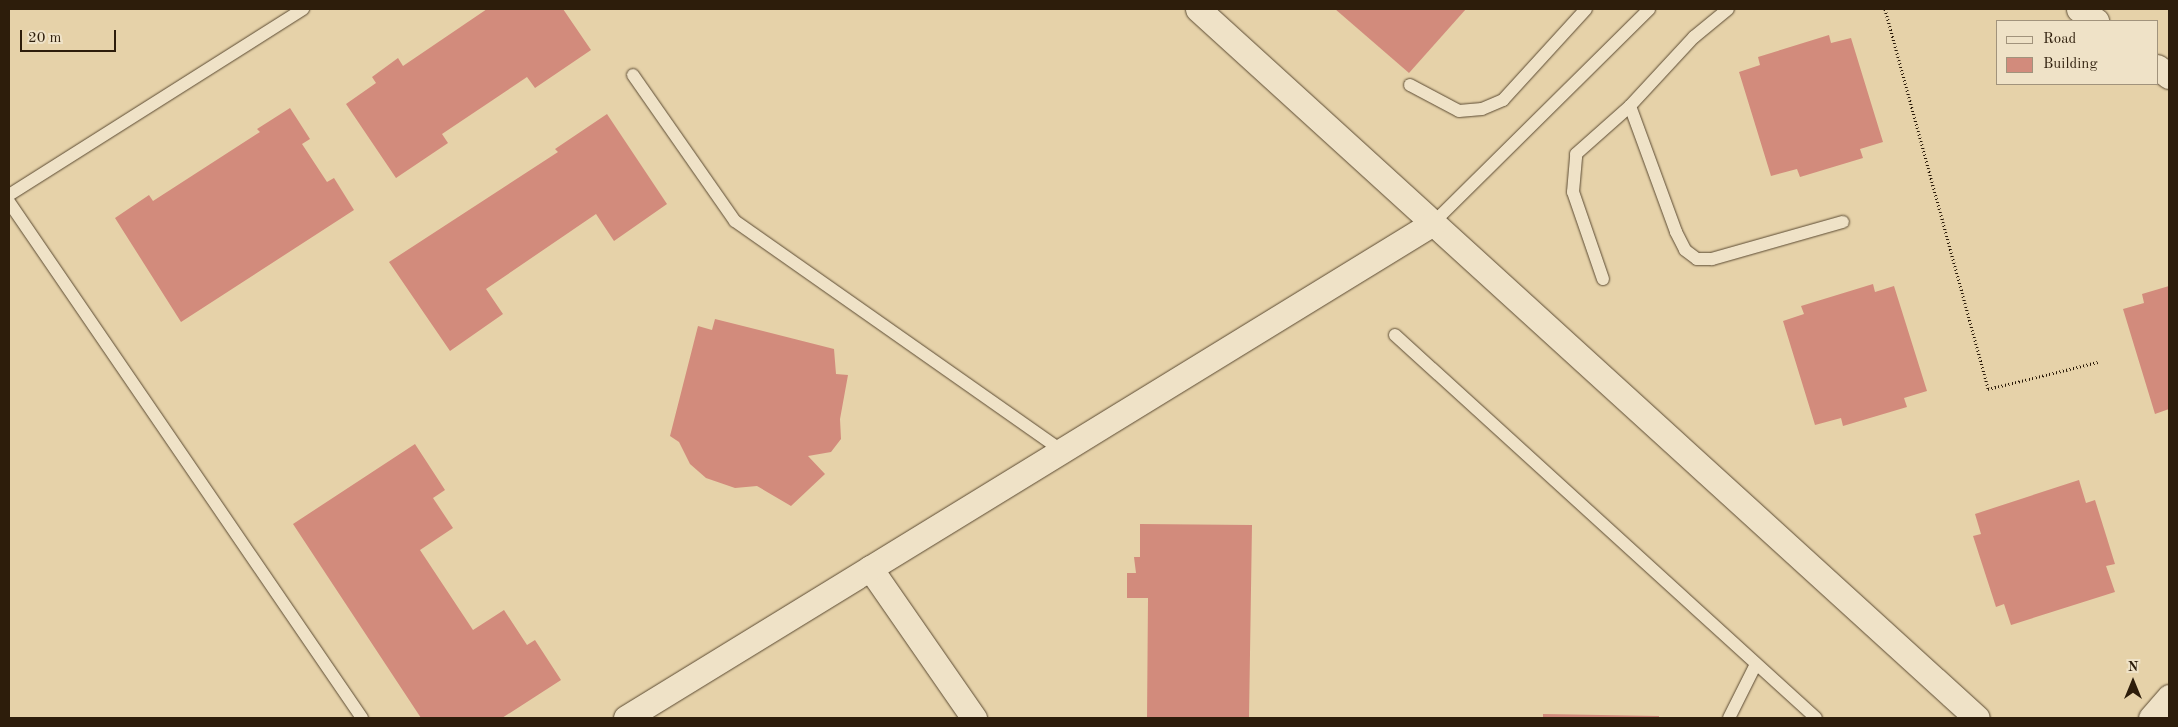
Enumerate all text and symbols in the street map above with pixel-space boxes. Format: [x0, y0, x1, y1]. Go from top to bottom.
scale bar [22, 20, 119, 52]
legend [1996, 20, 2158, 85]
text: 20 m [28, 31, 62, 46]
text: Road [2043, 32, 2076, 47]
text: Building [2043, 57, 2098, 72]
north arrow [2108, 657, 2158, 707]
text: N [2128, 660, 2138, 674]

